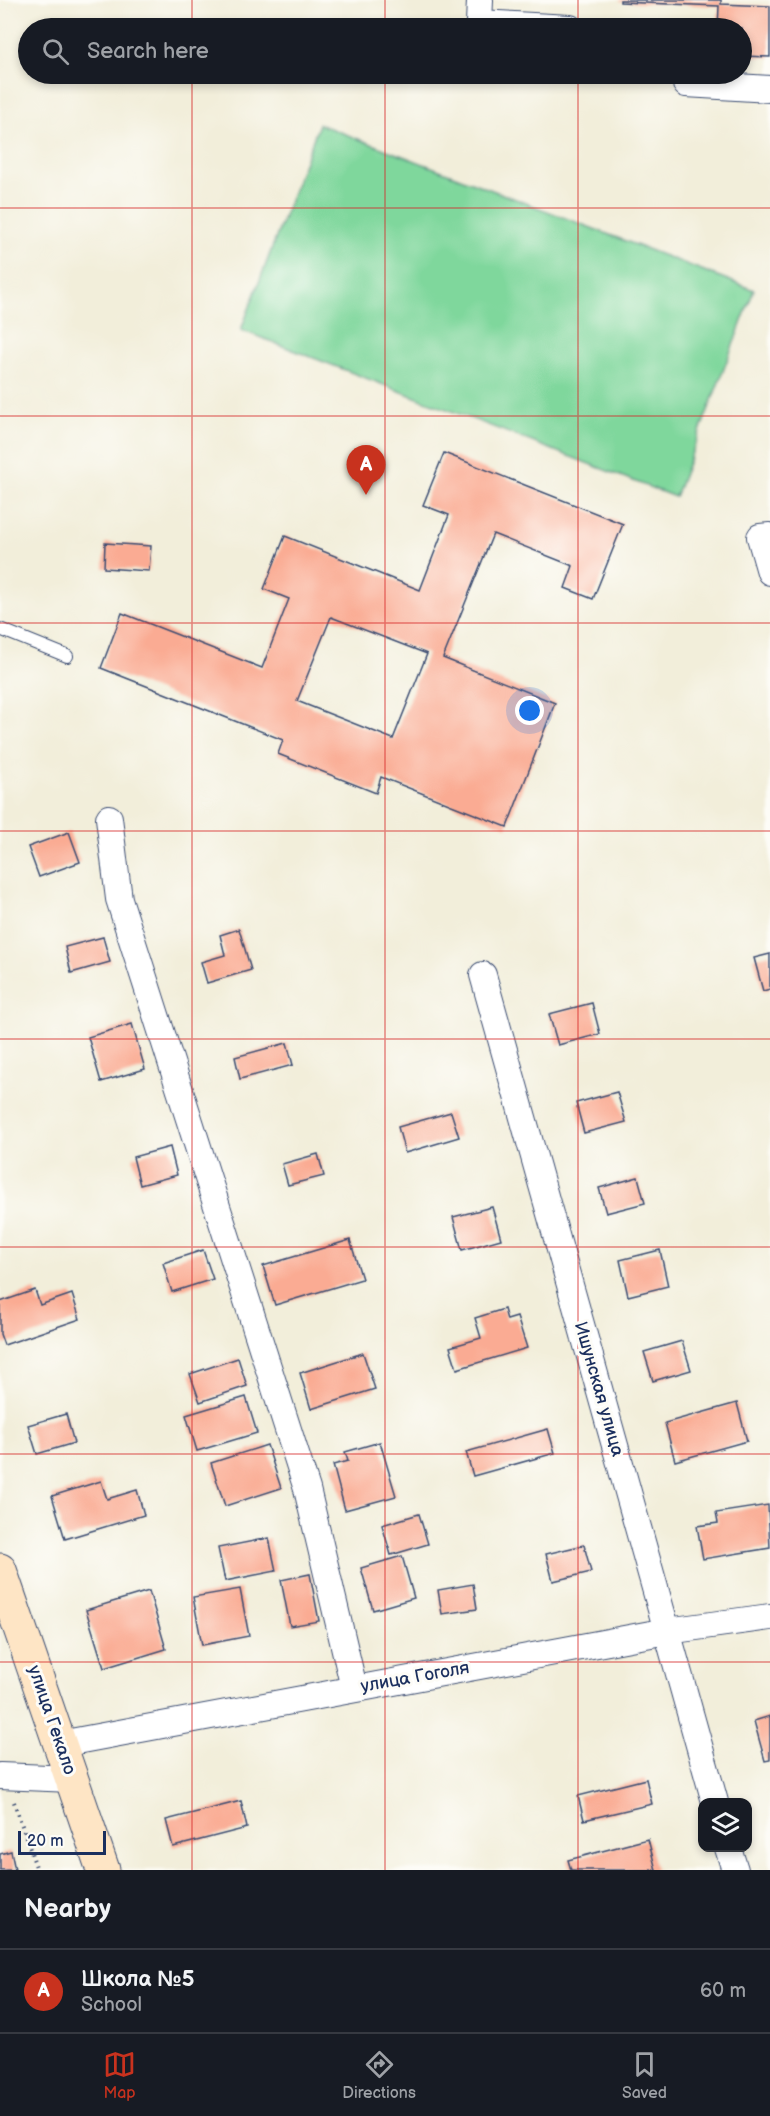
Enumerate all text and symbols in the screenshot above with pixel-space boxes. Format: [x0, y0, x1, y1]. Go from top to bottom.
search box [18, 18, 752, 84]
icon: search [39, 35, 72, 68]
text: Search here [87, 38, 209, 65]
pin: A [346, 446, 386, 495]
your location [515, 696, 544, 725]
street label: Ишунская улица [570, 1319, 628, 1459]
street label: улица Гоголя [359, 1657, 471, 1697]
street label: улица Гекало [23, 1663, 81, 1777]
map controls [698, 1798, 752, 1852]
button: layers [698, 1798, 752, 1852]
scale bar [18, 1828, 106, 1856]
text: 20 m [27, 1832, 63, 1851]
text: Nearby [24, 1894, 111, 1925]
text: Школа №5 [81, 1966, 194, 1993]
text: A [37, 1979, 50, 2003]
text: 60 m [700, 1979, 746, 2003]
text: School [81, 1993, 142, 2017]
tab: Map [103, 2048, 136, 2103]
tab: Directions [342, 2048, 416, 2103]
tab: Saved [622, 2048, 667, 2103]

